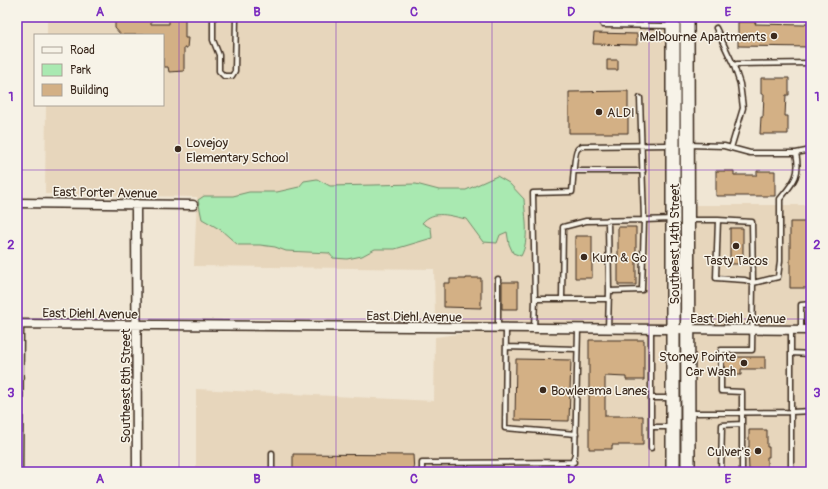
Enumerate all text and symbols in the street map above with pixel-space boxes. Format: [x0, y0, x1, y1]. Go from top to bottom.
text: A [96, 4, 105, 20]
text: B [253, 4, 261, 20]
text: C [410, 4, 418, 20]
text: D [567, 4, 575, 20]
text: E [725, 4, 732, 20]
place label: Melbourne Apartments [640, 29, 766, 45]
marker: Melbourne Apartments [769, 31, 779, 41]
legend [34, 34, 164, 106]
text: Road [70, 43, 95, 58]
text: Park [70, 63, 91, 78]
text: Building [70, 83, 109, 98]
text: 1 [8, 89, 14, 105]
text: 1 [814, 89, 820, 105]
place label: ALDI [607, 105, 635, 121]
marker: ALDI [594, 107, 604, 117]
place label: Lovejoy Elementary School [186, 135, 289, 166]
marker: Lovejoy Elementary School [173, 144, 183, 154]
street label: Southeast 14th Street [667, 183, 683, 304]
street label: East Porter Avenue [53, 184, 158, 202]
text: 2 [7, 237, 15, 253]
text: 2 [813, 237, 821, 253]
marker: Tasty Tacos [731, 241, 741, 251]
place label: Kum & Go [592, 250, 647, 266]
marker: Kum & Go [579, 252, 589, 262]
place label: Tasty Tacos [704, 253, 768, 269]
street label: East Diehl Avenue [42, 305, 138, 323]
street label: East Diehl Avenue [366, 308, 462, 326]
street label: East Diehl Avenue [690, 311, 786, 327]
street label: Southeast 8th Street [118, 328, 134, 443]
place label: Stoney Pointe Car Wash [659, 349, 737, 380]
marker: Stoney Pointe Car Wash [739, 358, 749, 368]
place label: Bowlerama Lanes [551, 383, 647, 399]
text: 3 [7, 385, 15, 401]
marker: Bowlerama Lanes [538, 385, 548, 395]
text: 3 [813, 385, 821, 401]
place label: Culver's [707, 444, 750, 460]
marker: Culver's [753, 446, 763, 456]
text: A [96, 471, 105, 487]
text: B [253, 471, 261, 487]
text: C [410, 471, 418, 487]
text: D [567, 471, 575, 487]
text: E [725, 471, 732, 487]

